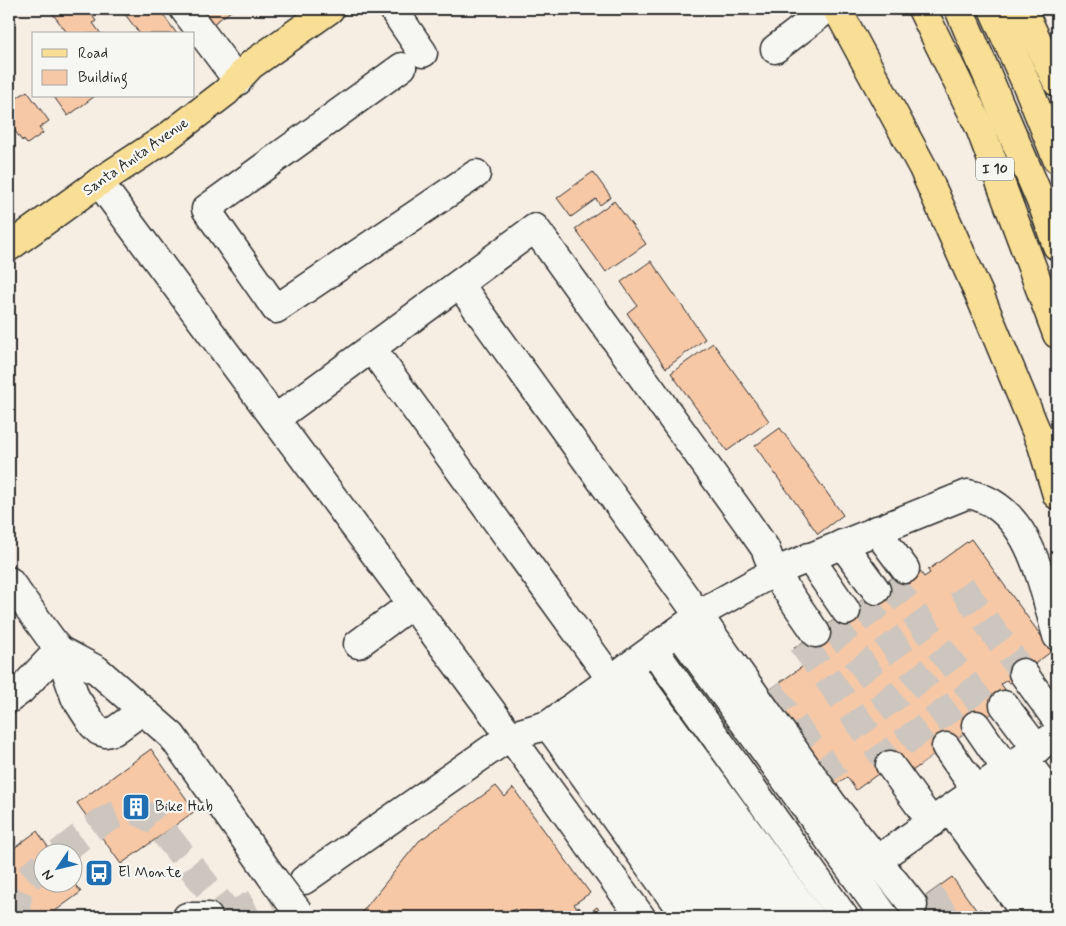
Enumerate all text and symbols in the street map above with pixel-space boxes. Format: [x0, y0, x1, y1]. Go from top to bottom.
legend [32, 32, 195, 98]
text: Road [78, 44, 108, 64]
text: Building [78, 68, 128, 89]
street label: Santa Anita Avenue [79, 113, 193, 201]
road number: I 10 [976, 157, 1014, 180]
building icon: Bike Hub [121, 792, 151, 822]
place label: Bike Hub [155, 797, 213, 817]
north arrow [32, 844, 82, 894]
bus stop icon: El Monte [84, 858, 114, 888]
place label: El Monte [118, 863, 182, 883]
text: N [38, 866, 58, 884]

